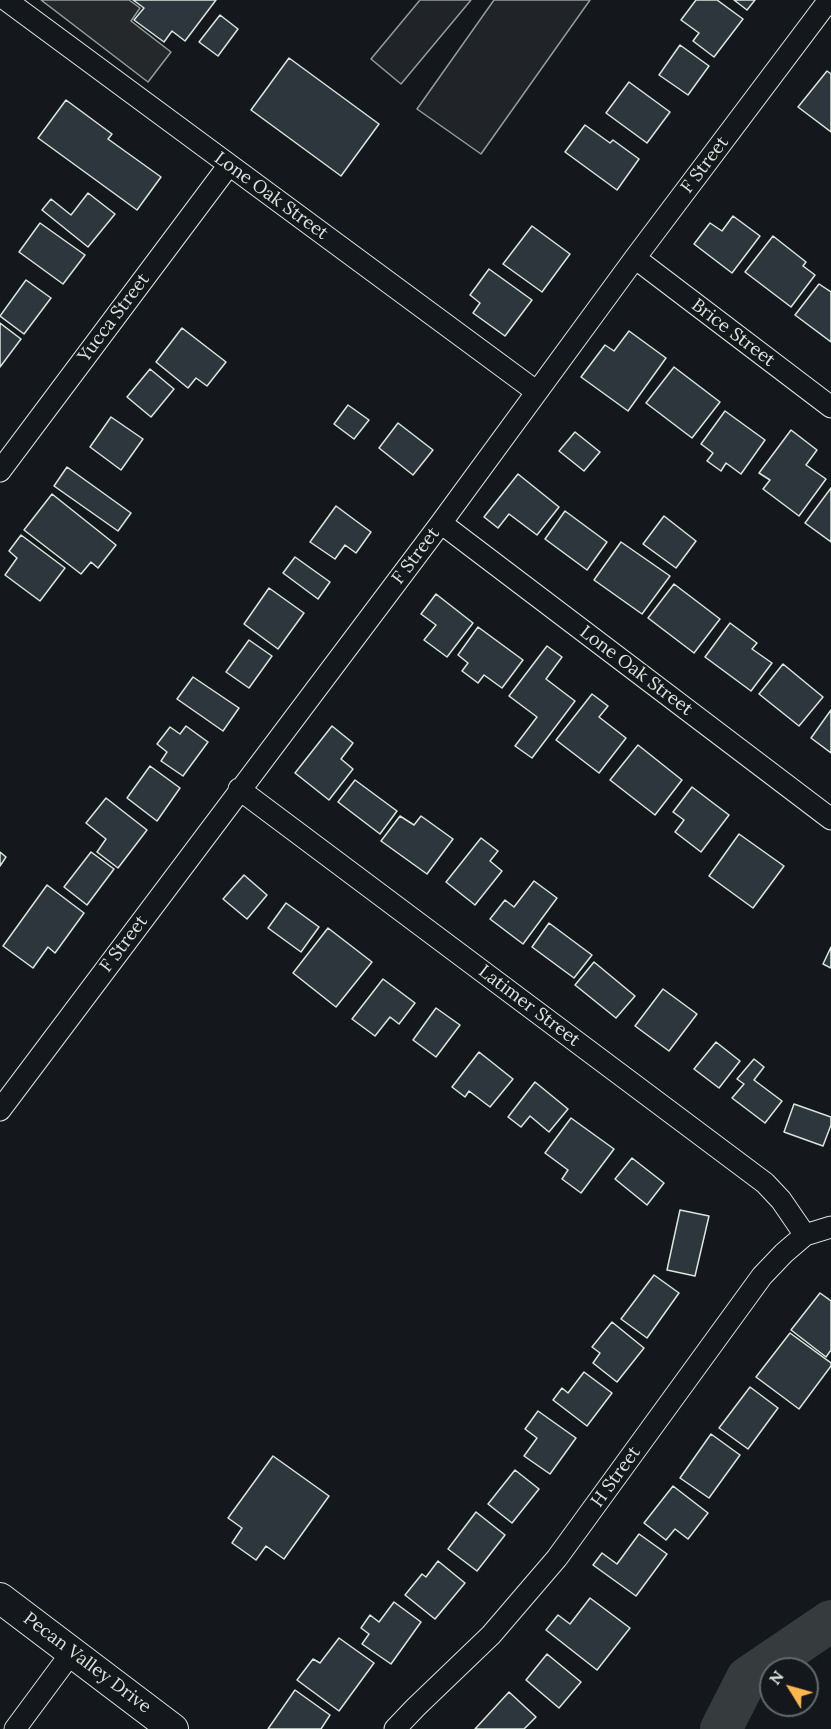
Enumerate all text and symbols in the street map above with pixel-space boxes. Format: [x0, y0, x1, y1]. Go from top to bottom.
street label: F Street [677, 132, 733, 198]
street label: Lone Oak Street [210, 147, 332, 245]
street label: Yucca Street [74, 269, 154, 367]
street label: Brice Street [687, 295, 779, 371]
street label: F Street [388, 523, 444, 589]
street label: Lone Oak Street [575, 622, 697, 720]
street label: F Street [96, 911, 152, 977]
street label: Latimer Street [474, 961, 584, 1051]
street label: H Street [587, 1442, 645, 1512]
street label: Pecan Valley Drive [19, 1608, 155, 1718]
north arrow [759, 1657, 819, 1717]
text: N [765, 1666, 788, 1688]

